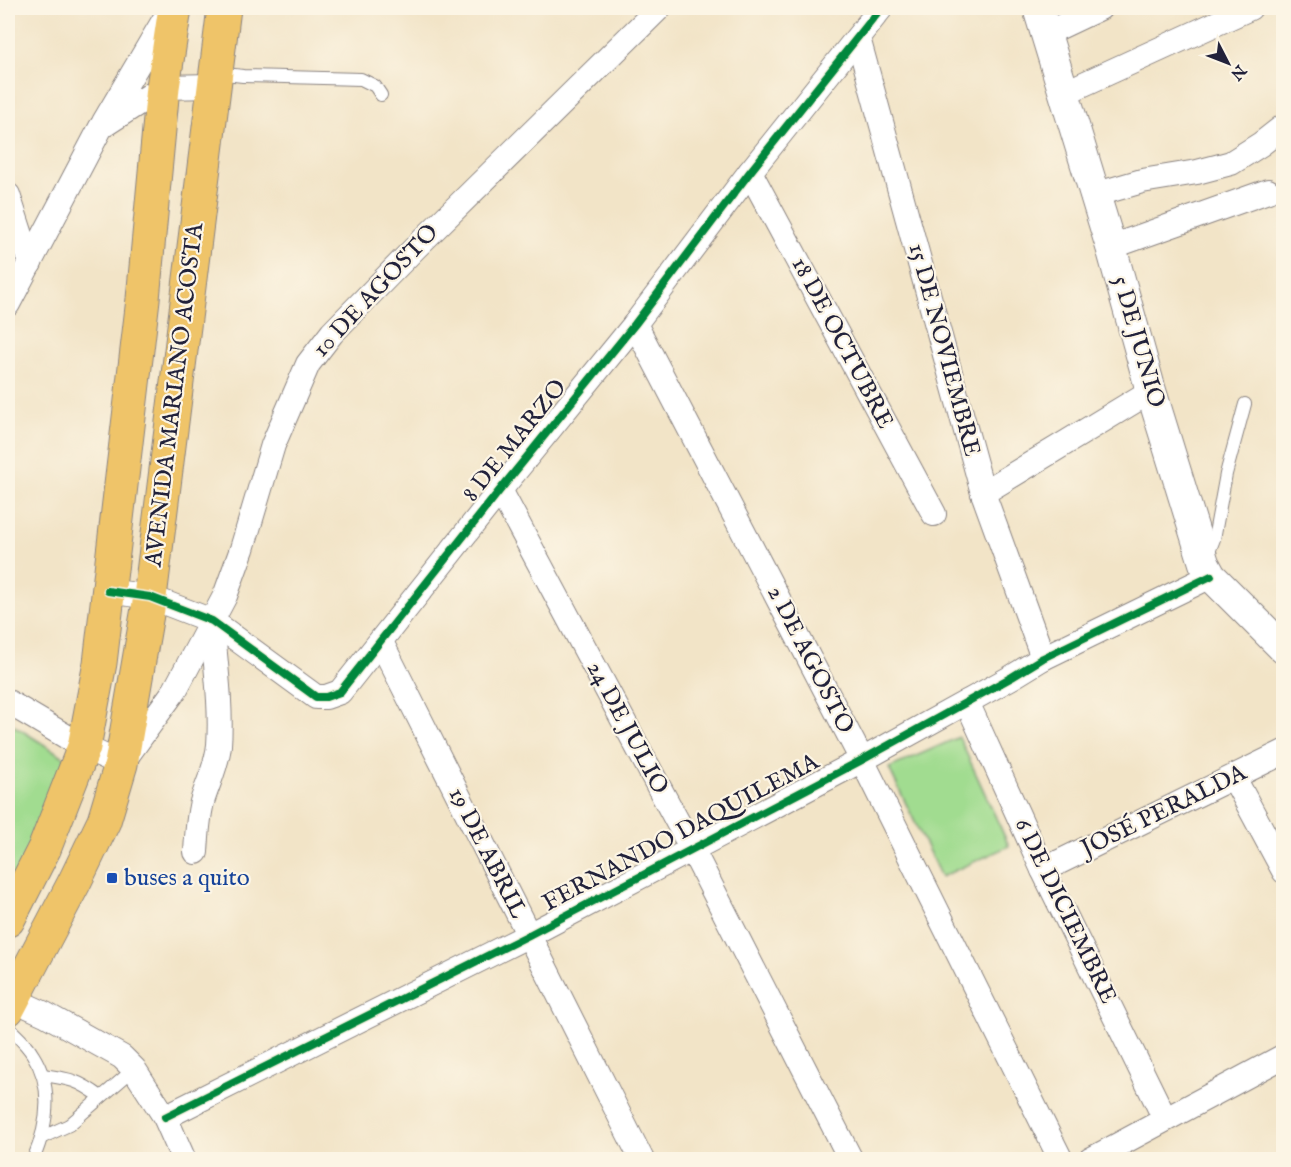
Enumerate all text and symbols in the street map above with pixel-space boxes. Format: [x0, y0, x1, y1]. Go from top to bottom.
north arrow [1198, 33, 1258, 93]
text: N [1225, 59, 1250, 84]
street label: 10 DE AGOSTO [306, 218, 446, 364]
street label: AVENIDA MARIANO ACOSTA [138, 221, 212, 570]
street label: 15 DE NOVIEMBRE [901, 240, 987, 460]
street label: 18 DE OCTUBRE [784, 252, 900, 434]
street label: 5 DE JUNIO [1104, 273, 1172, 411]
street label: 8 DE MARZO [456, 373, 574, 509]
street label: 2 DE AGOSTO [759, 581, 861, 739]
street label: 24 DE JULIO [579, 656, 675, 800]
street label: FERNANDO DAQUILEMA [537, 746, 825, 919]
street label: JOSÉ PERALDA [1073, 757, 1253, 866]
street label: 19 DE ABRIL [441, 782, 534, 925]
street label: 6 DE DICIEMBRE [1007, 813, 1123, 1009]
place label: buses a quito [124, 863, 250, 894]
marker: buses a quito [105, 871, 119, 885]

